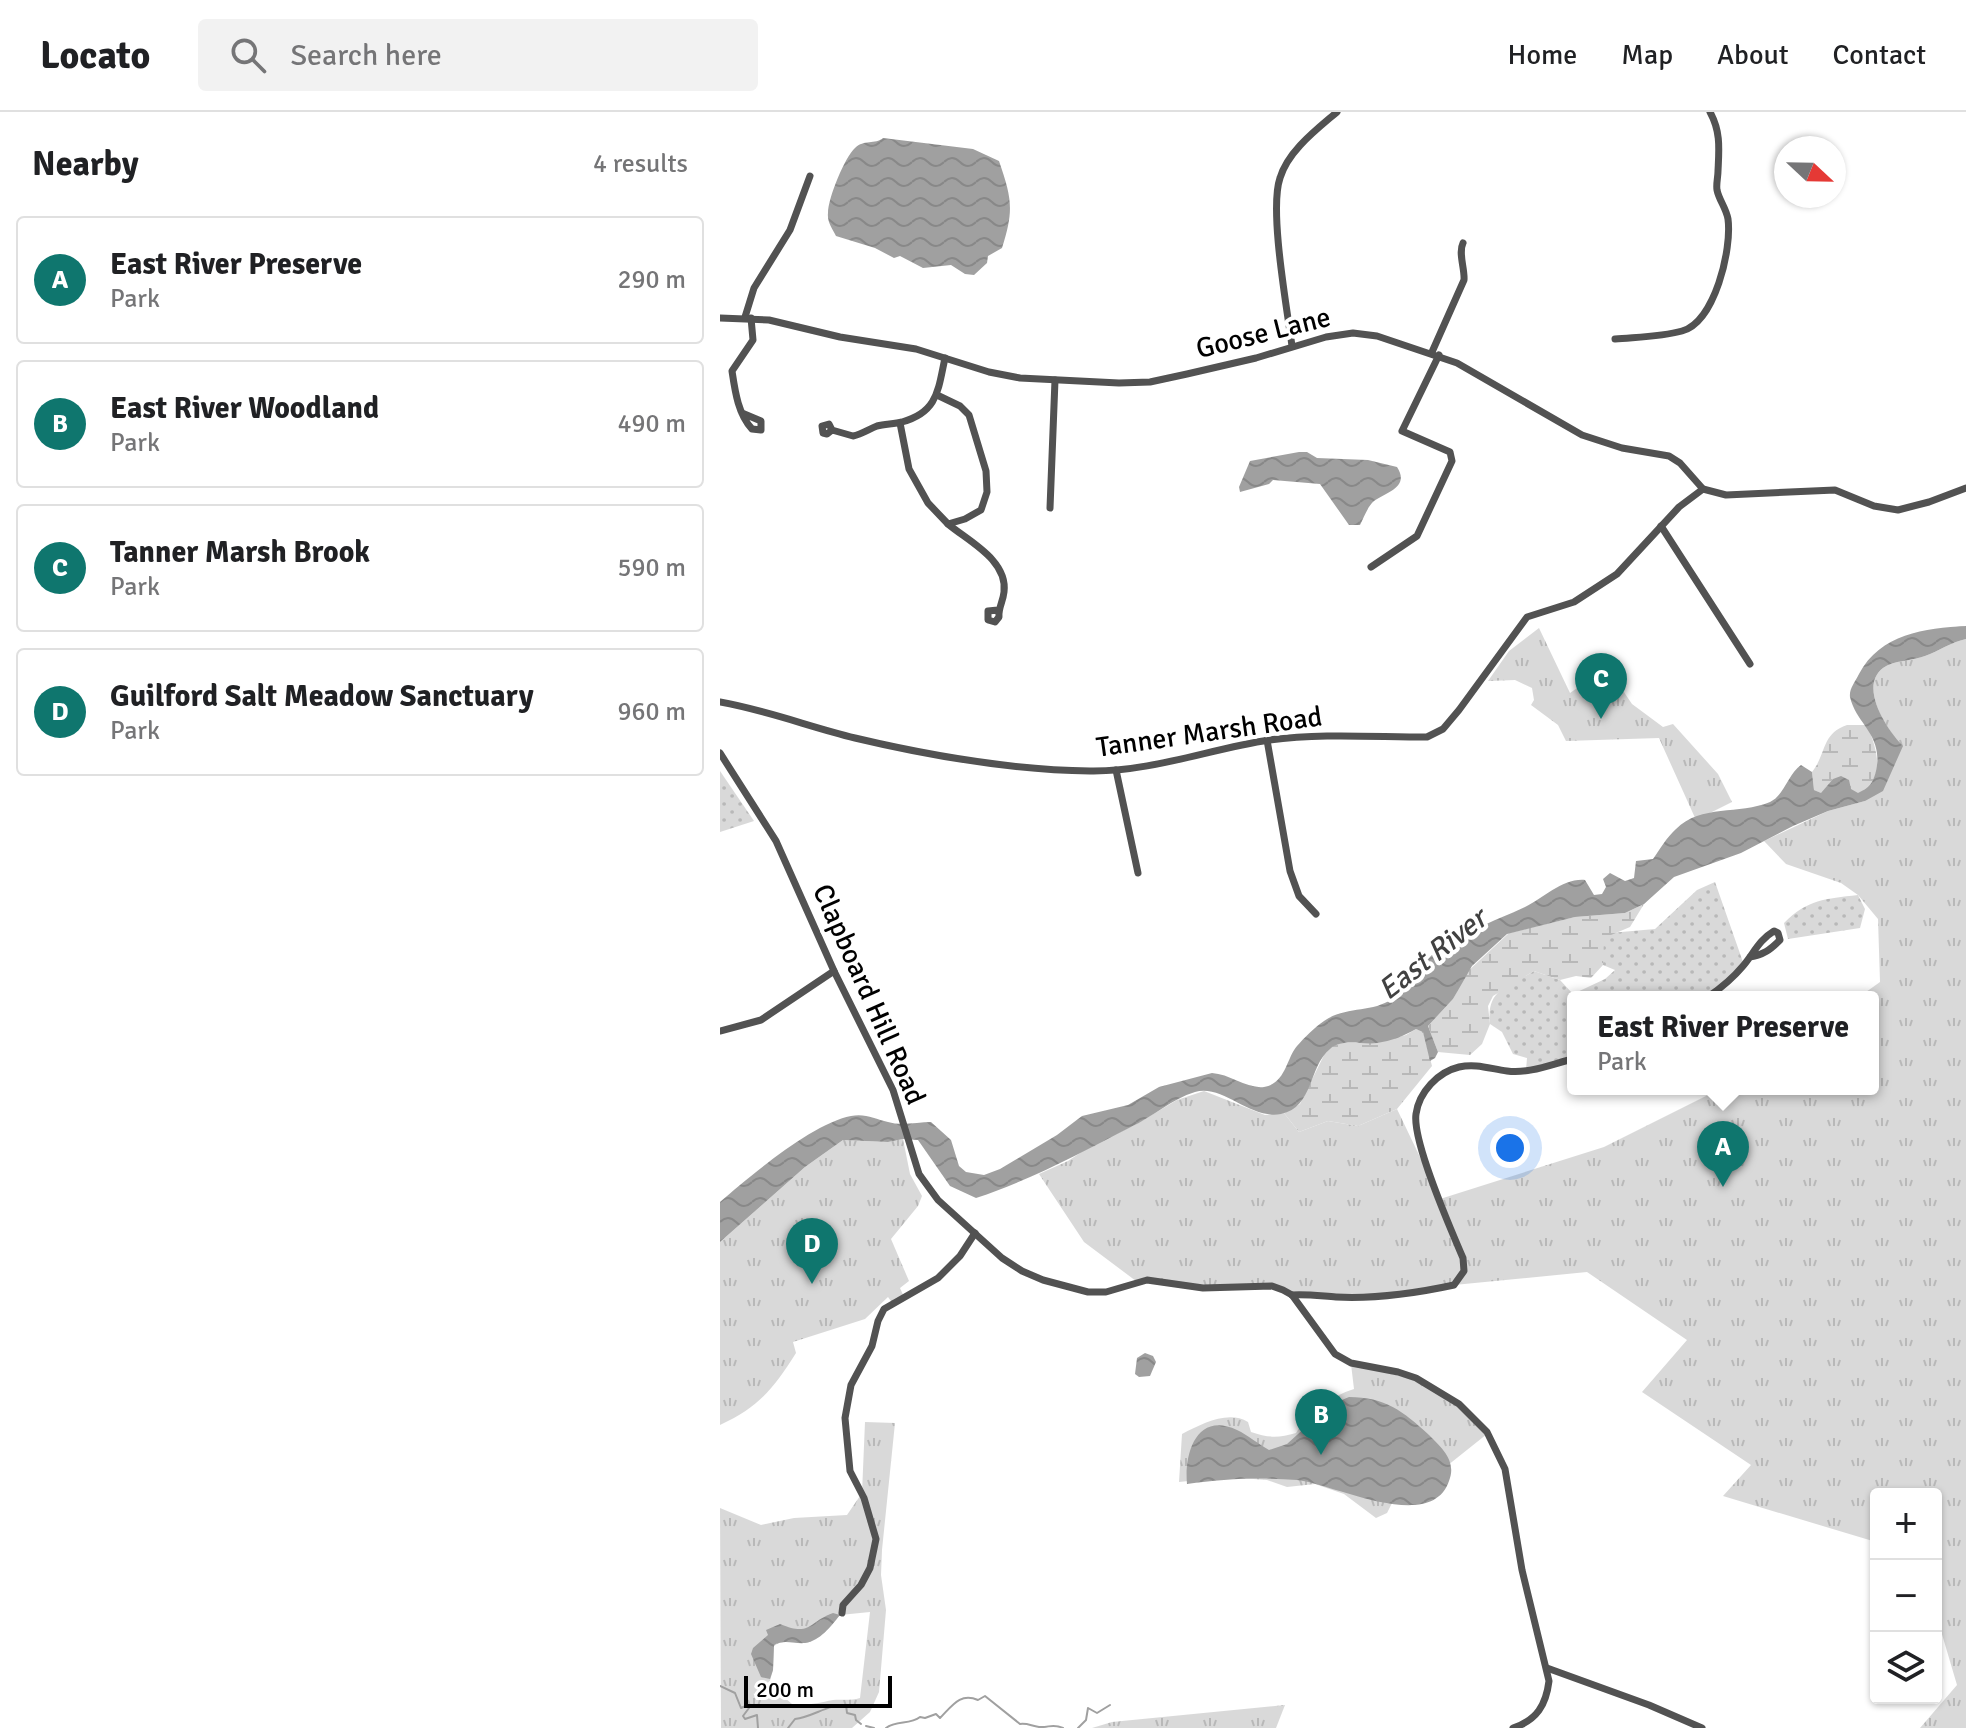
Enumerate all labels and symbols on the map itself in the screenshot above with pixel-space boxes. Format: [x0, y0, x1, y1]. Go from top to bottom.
north arrow [1774, 136, 1846, 208]
street label: Goose Lane [1192, 300, 1334, 366]
pin: C [1575, 653, 1627, 719]
street label: Tanner Marsh Road [1094, 699, 1324, 765]
street label: Clapboard Hill Road [805, 879, 933, 1110]
water label: East River [1371, 898, 1497, 1008]
pin: A [1697, 1121, 1749, 1187]
your location [1490, 1128, 1530, 1168]
pin: D [786, 1218, 838, 1284]
pin: B [1295, 1389, 1347, 1455]
scale bar [744, 1672, 892, 1708]

